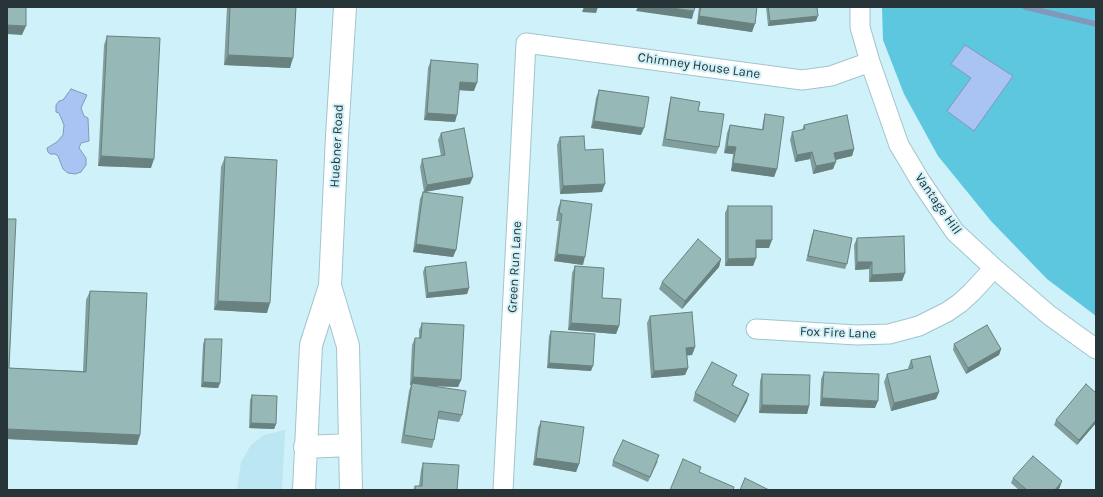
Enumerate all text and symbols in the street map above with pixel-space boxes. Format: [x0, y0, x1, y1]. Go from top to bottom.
street label: Chimney House Lane [637, 50, 761, 82]
street label: Huebner Road [327, 104, 347, 188]
street label: Vantage Hill [911, 170, 965, 238]
street label: Green Run Lane [505, 221, 525, 313]
street label: Fox Fire Lane [800, 324, 876, 342]

